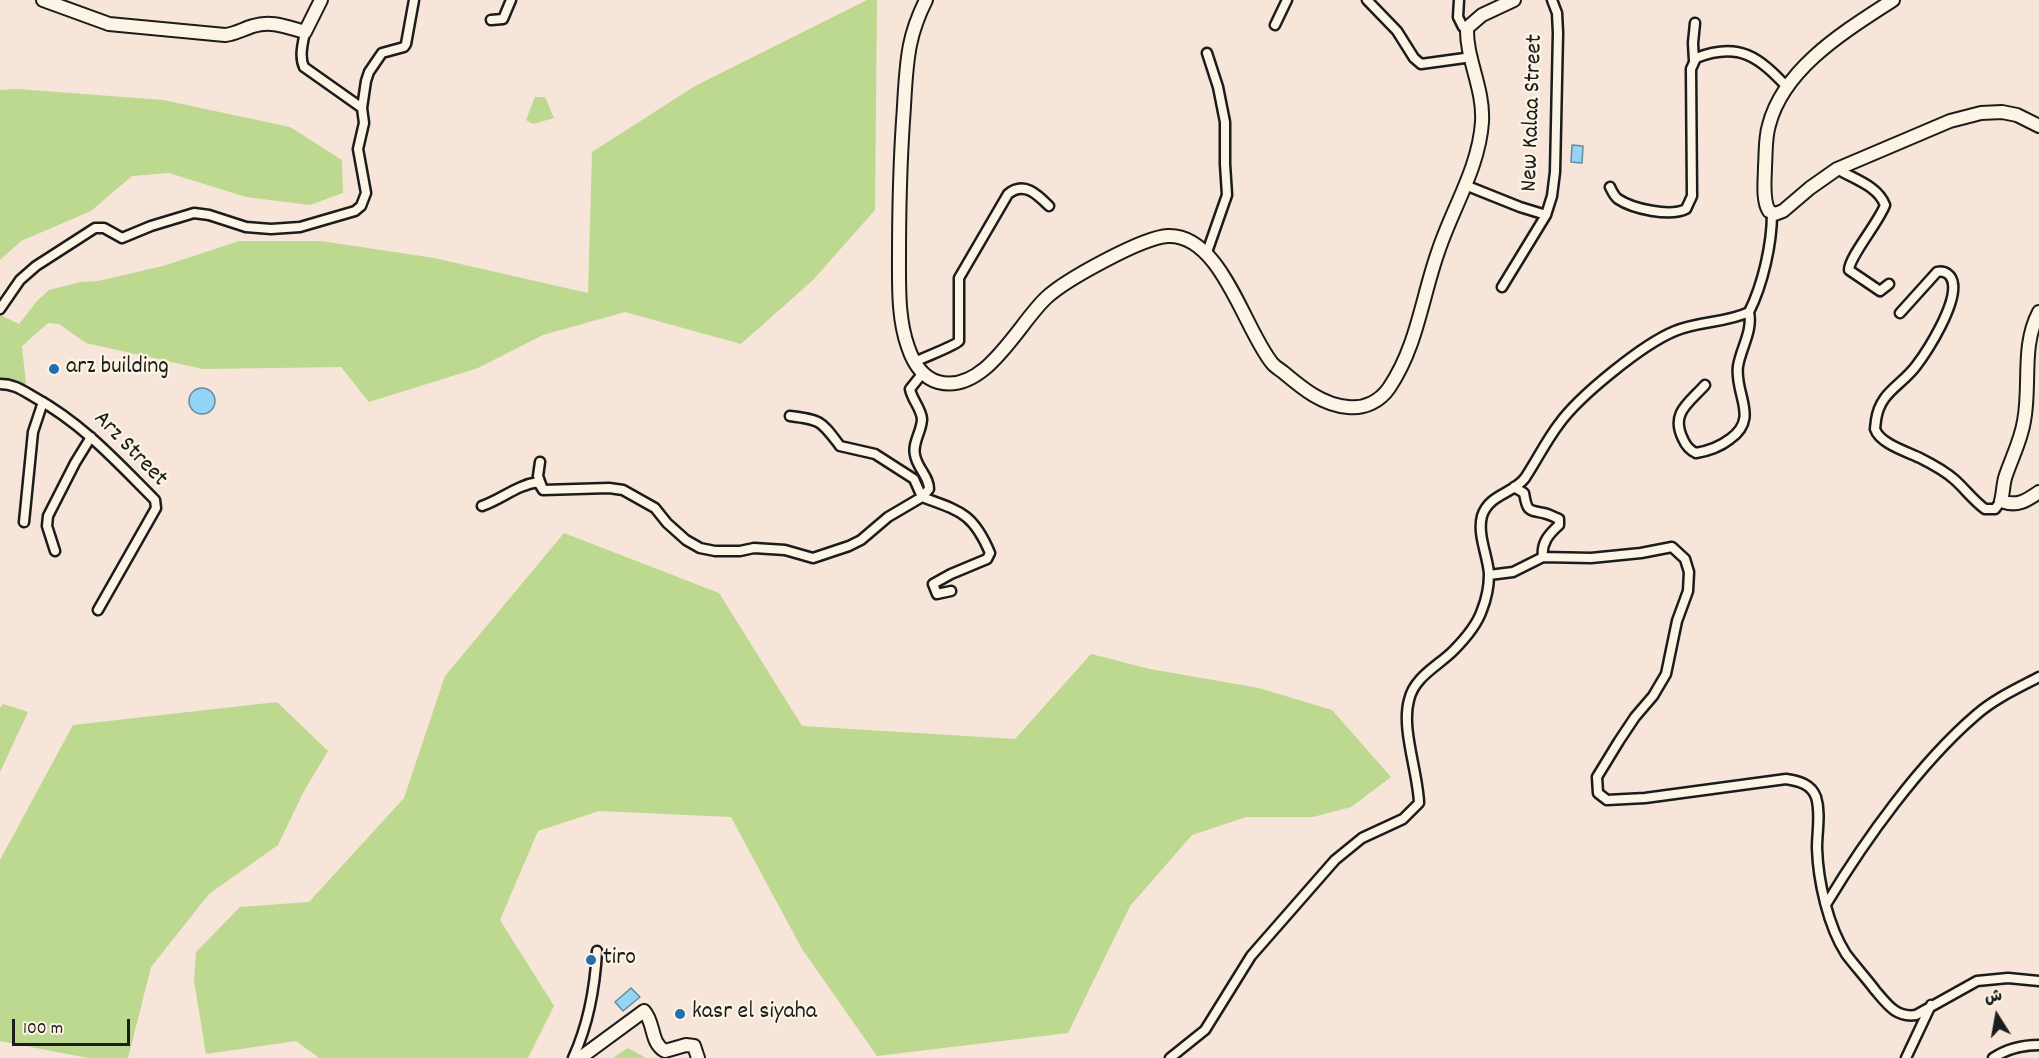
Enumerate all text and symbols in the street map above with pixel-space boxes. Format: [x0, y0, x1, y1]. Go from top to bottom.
street label: New Kalaa Street [1517, 34, 1551, 192]
place label: arz building [66, 355, 169, 383]
marker: arz building [47, 362, 61, 376]
street label: Arz Street [86, 406, 172, 494]
place label: tiro [603, 946, 636, 974]
marker: tiro [584, 953, 598, 967]
text: ش [1983, 985, 2004, 1011]
north arrow [1967, 986, 2027, 1046]
place label: kasr el siyaha [692, 1000, 817, 1028]
scale bar [15, 1007, 134, 1045]
marker: kasr el siyaha [673, 1007, 687, 1021]
text: 100 m [23, 1017, 63, 1042]

